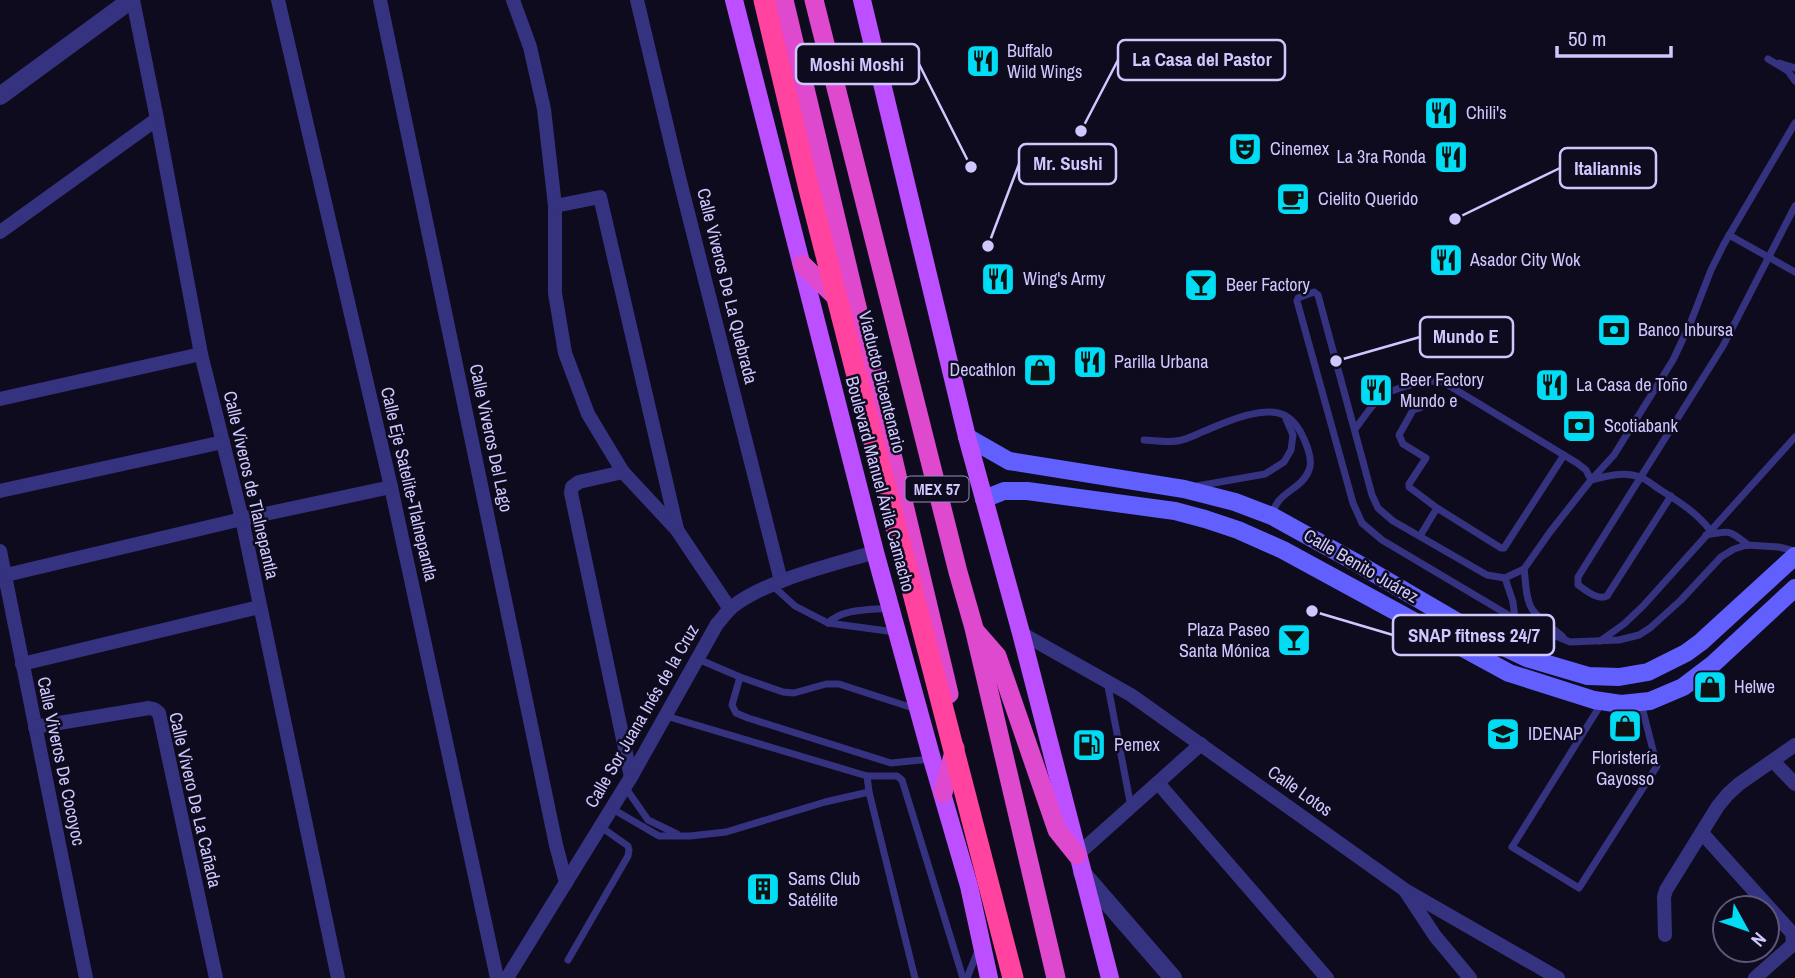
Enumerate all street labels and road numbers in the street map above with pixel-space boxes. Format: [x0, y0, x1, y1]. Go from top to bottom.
street label: Calle Viveros De La Quebrada [691, 185, 764, 386]
street label: Viaducto Bicentenario [853, 308, 912, 456]
street label: Calle Viveros Del Lago [464, 362, 519, 514]
street label: Boulevard Manuel Ávila Camacho [840, 373, 921, 594]
street label: Calle Eje Satelite-Tlalnepantla [375, 384, 444, 583]
street label: Calle Viveros de Tlalnepantla [218, 388, 285, 581]
road number: MEX 57 [906, 476, 968, 502]
street label: Calle Benito Juárez [1299, 523, 1423, 609]
street label: Calle Sor Juana Inés de la Cruz [579, 619, 704, 812]
street label: Calle Viveros De Cocoyoc [31, 674, 92, 848]
street label: Calle Vivero De La Cañada [163, 710, 228, 890]
street label: Calle Lotos [1263, 759, 1338, 822]

